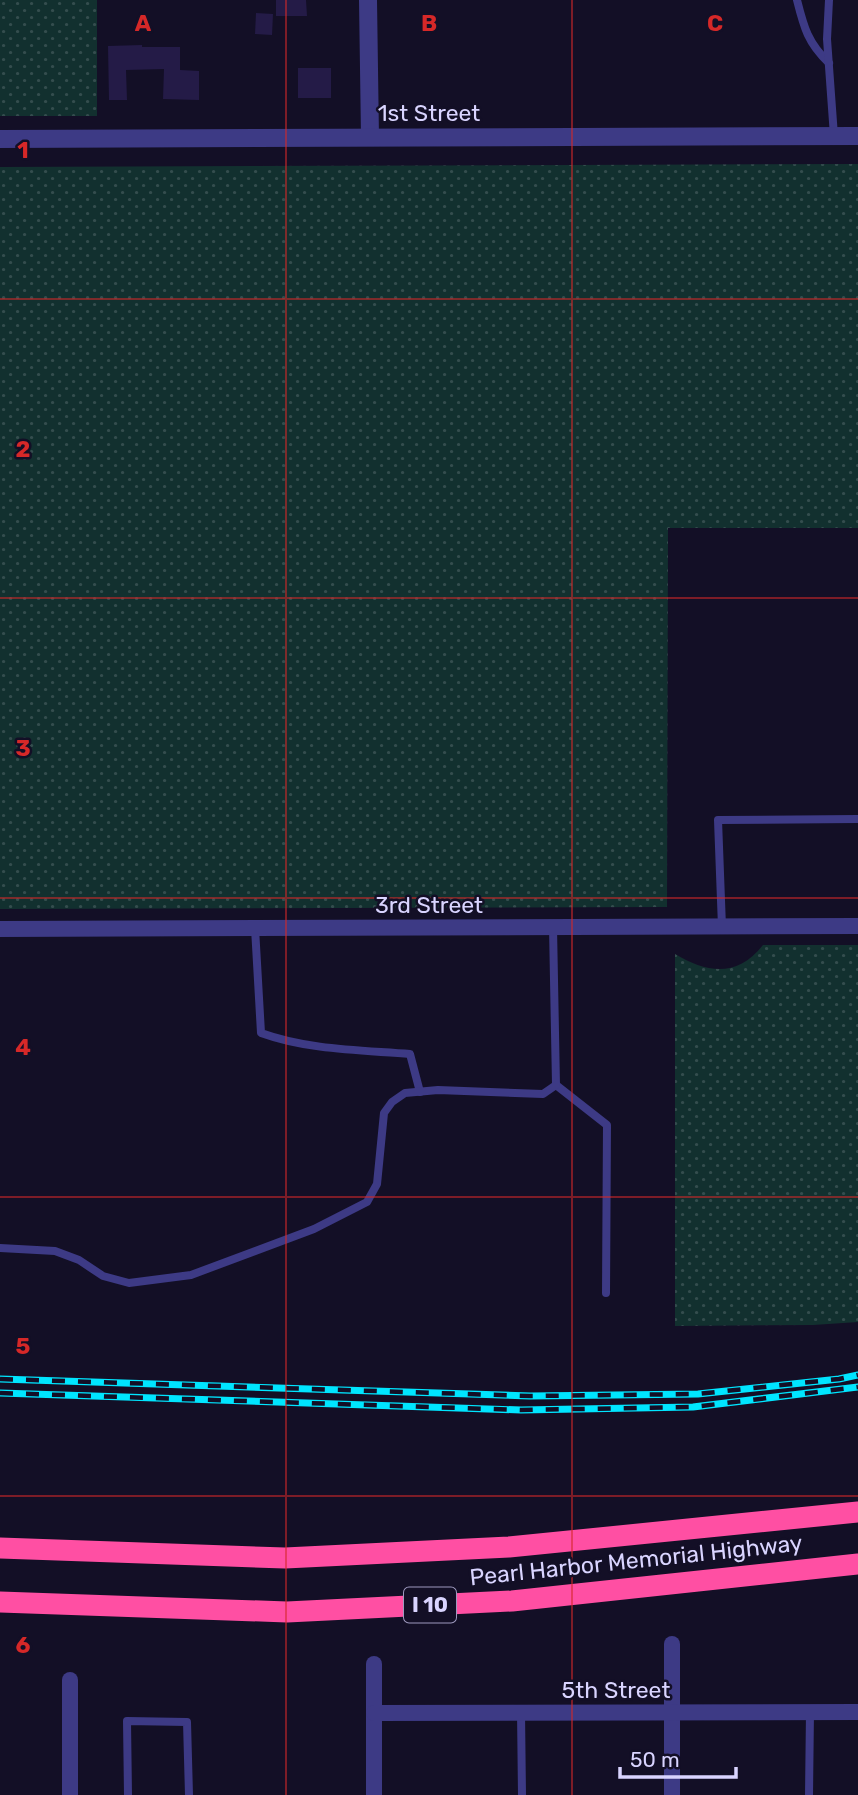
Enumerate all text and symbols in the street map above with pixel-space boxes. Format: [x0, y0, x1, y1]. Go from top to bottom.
text: A [135, 9, 152, 37]
text: B [421, 9, 437, 37]
text: C [707, 9, 723, 37]
street label: 1st Street [378, 99, 480, 127]
text: 1 [17, 136, 29, 164]
text: 2 [16, 435, 30, 463]
text: 3 [15, 734, 31, 762]
street label: 3rd Street [375, 891, 483, 919]
text: 4 [15, 1033, 31, 1061]
text: 5 [16, 1332, 31, 1360]
street label: Pearl Harbor Memorial Highway [468, 1529, 804, 1591]
road number: I 10 [404, 1588, 456, 1622]
text: 6 [16, 1631, 31, 1659]
street label: 5th Street [562, 1676, 670, 1704]
scale bar [620, 1736, 736, 1780]
text: 50 m [630, 1747, 680, 1772]

